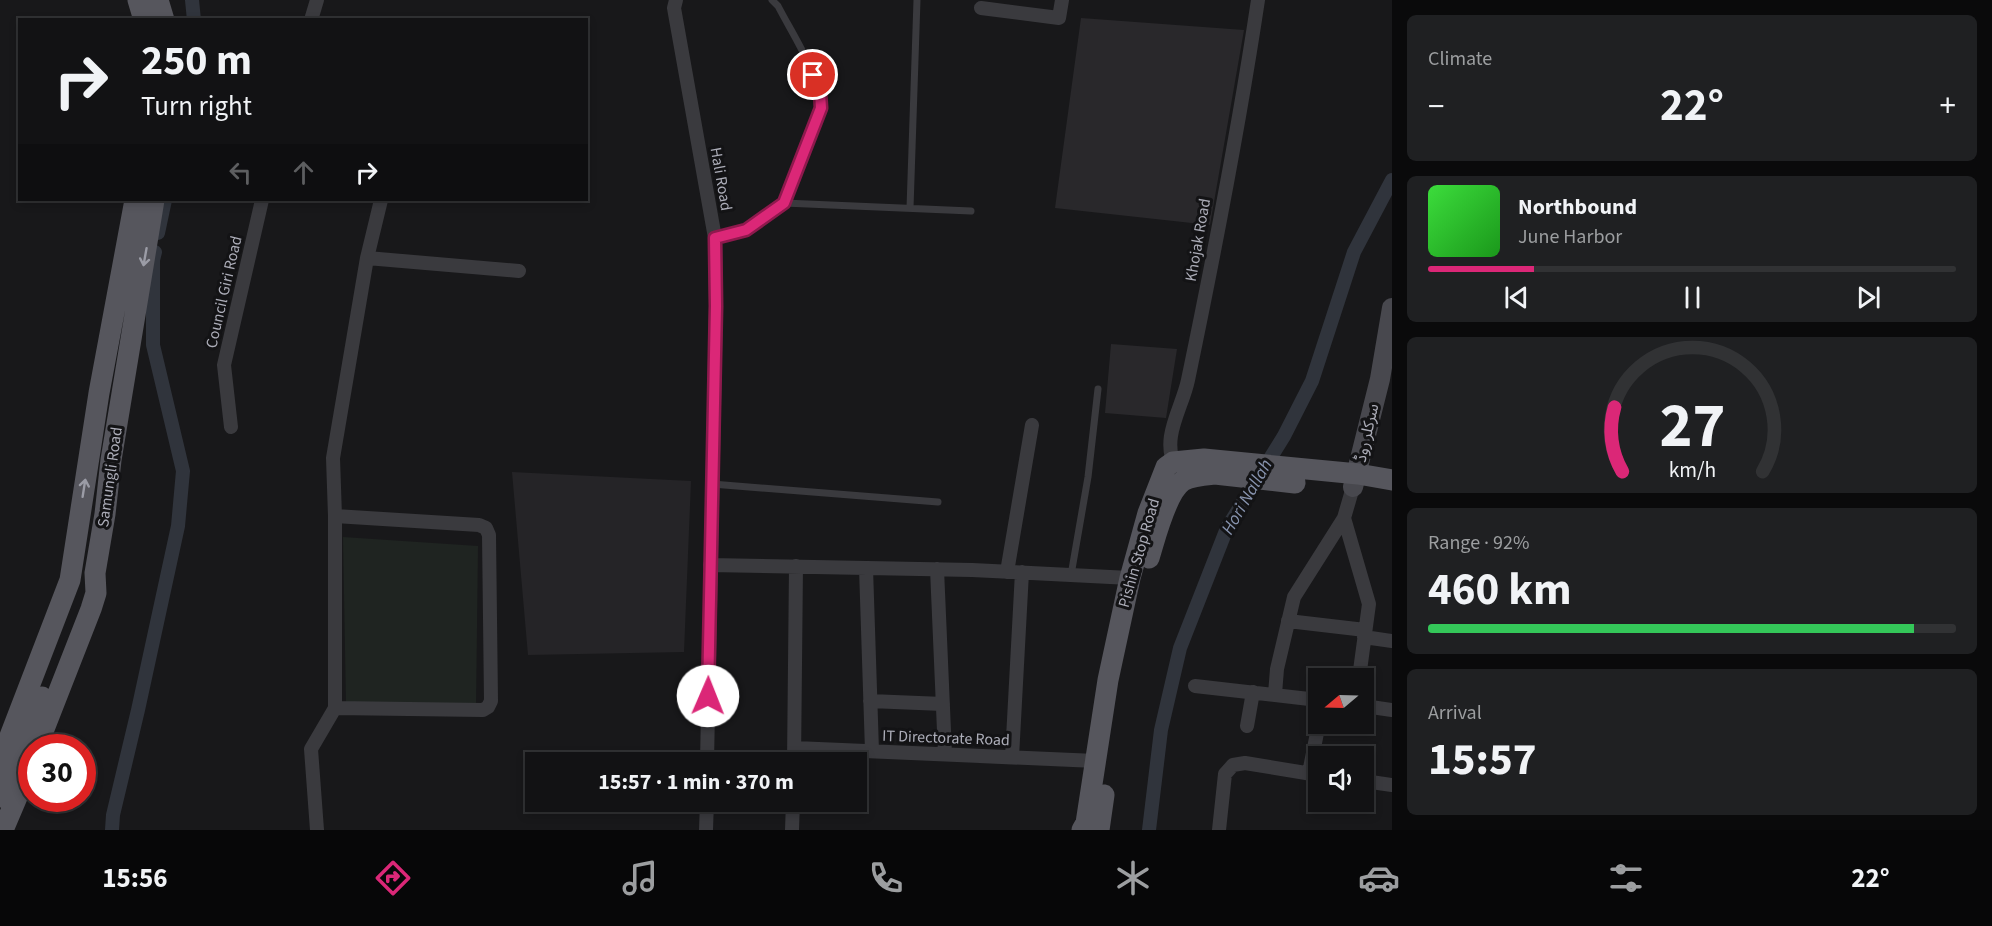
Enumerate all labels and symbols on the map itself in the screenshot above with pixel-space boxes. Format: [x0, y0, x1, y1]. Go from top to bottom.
pin [787, 49, 838, 100]
street label: Hali Road [705, 146, 737, 212]
street label: Khojak Road [1180, 197, 1216, 283]
street label: Council Giri Road [200, 234, 248, 350]
one-way arrow [139, 247, 150, 267]
street label: سرکلر روڈ [1350, 401, 1384, 465]
street label: Samungli Road [92, 425, 128, 529]
water label: Hori Nallah [1215, 455, 1279, 539]
one-way arrow [79, 478, 90, 498]
street label: Pishin Stop Road [1113, 496, 1165, 610]
position arrow [676, 664, 740, 728]
north arrow [1308, 668, 1374, 734]
street label: IT Directorate Road [882, 725, 1010, 751]
speed limit sign: 30 [18, 734, 96, 812]

